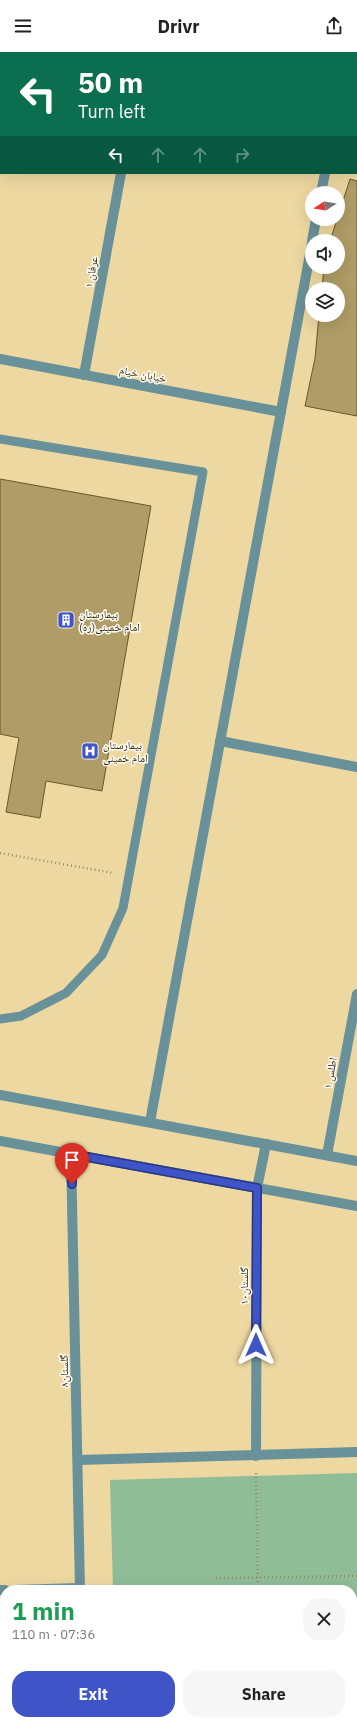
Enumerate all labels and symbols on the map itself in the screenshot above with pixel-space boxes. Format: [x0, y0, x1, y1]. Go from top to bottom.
north arrow [305, 186, 345, 226]
street label: عرفان ۱ [81, 255, 101, 289]
street label: خیابان خیام [118, 363, 168, 385]
place label: بیمارستان امام خمینی(ره) [79, 607, 140, 634]
building icon: بیمارستان امام خمینی(ره) [56, 610, 76, 630]
place label: بیمارستان امام خمینی [103, 738, 148, 765]
hospital icon: بیمارستان امام خمینی [80, 741, 100, 761]
street label: اطلس ۱ [320, 1056, 340, 1090]
pin [55, 1143, 89, 1184]
street label: گلستان۱۰ [237, 1267, 251, 1305]
position arrow [235, 1324, 277, 1366]
street label: گلستان۸ [57, 1354, 71, 1387]

